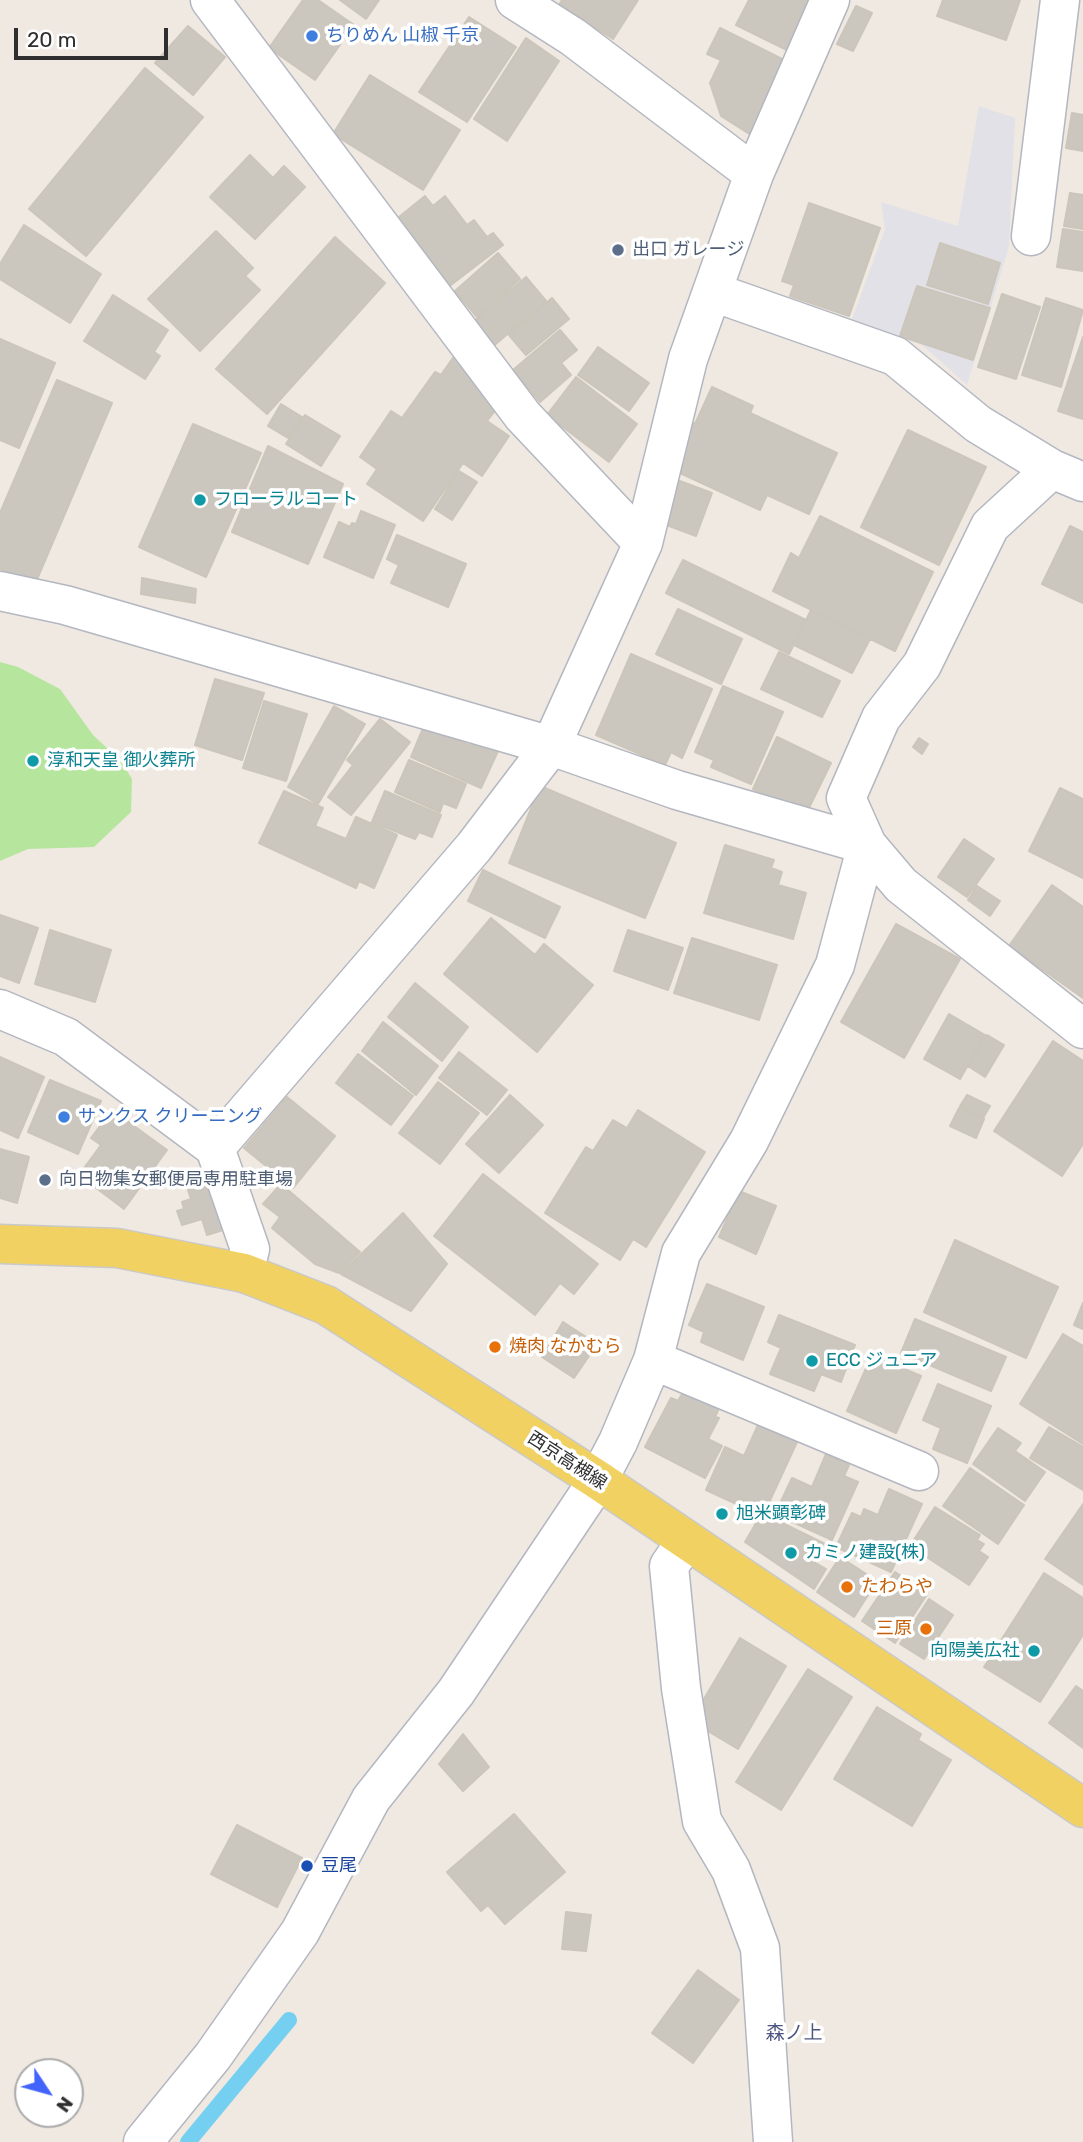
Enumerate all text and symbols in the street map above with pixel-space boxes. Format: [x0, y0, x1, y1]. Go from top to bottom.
scale bar [18, 14, 172, 58]
place label: ちりめん 山椒 千京 [326, 25, 479, 47]
text: 20 m [27, 27, 76, 52]
marker: ちりめん 山椒 千京 [304, 28, 320, 44]
place label: 出口 ガレージ [632, 239, 744, 261]
marker: 出口 ガレージ [610, 242, 626, 258]
place label: フローラルコート [214, 489, 358, 511]
marker: フローラルコート [192, 492, 208, 508]
place label: 淳和天皇 御火葬所 [47, 750, 195, 772]
marker: 淳和天皇 御火葬所 [25, 753, 41, 769]
place label: サンクス クリーニング [78, 1106, 262, 1128]
marker: サンクス クリーニング [56, 1109, 72, 1125]
place label: 向日物集女郵便局専用駐車場 [59, 1169, 293, 1191]
marker: 向日物集女郵便局専用駐車場 [37, 1172, 53, 1188]
place label: 焼肉 なかむら [509, 1336, 621, 1358]
marker: 焼肉 なかむら [487, 1339, 503, 1355]
place label: ECC ジュニア [826, 1350, 937, 1372]
marker: ECC ジュニア [804, 1353, 820, 1369]
street label: 西京高槻線 [523, 1427, 611, 1495]
place label: 旭米顕彰碑 [736, 1503, 826, 1525]
marker: 旭米顕彰碑 [714, 1506, 730, 1522]
place label: カミノ建設(株) [805, 1542, 925, 1564]
marker: カミノ建設(株) [783, 1545, 799, 1561]
place label: たわらや [861, 1576, 933, 1598]
marker: たわらや [839, 1579, 855, 1595]
place label: 三原 [876, 1618, 912, 1640]
marker: 三原 [918, 1621, 934, 1637]
place label: 向陽美広社 [930, 1640, 1020, 1662]
marker: 向陽美広社 [1026, 1643, 1042, 1659]
place label: 豆尾 [321, 1855, 357, 1877]
marker: 豆尾 [299, 1858, 315, 1874]
district label: 森ノ上 [766, 2023, 822, 2045]
north arrow [14, 2058, 84, 2128]
text: N [51, 2092, 78, 2117]

